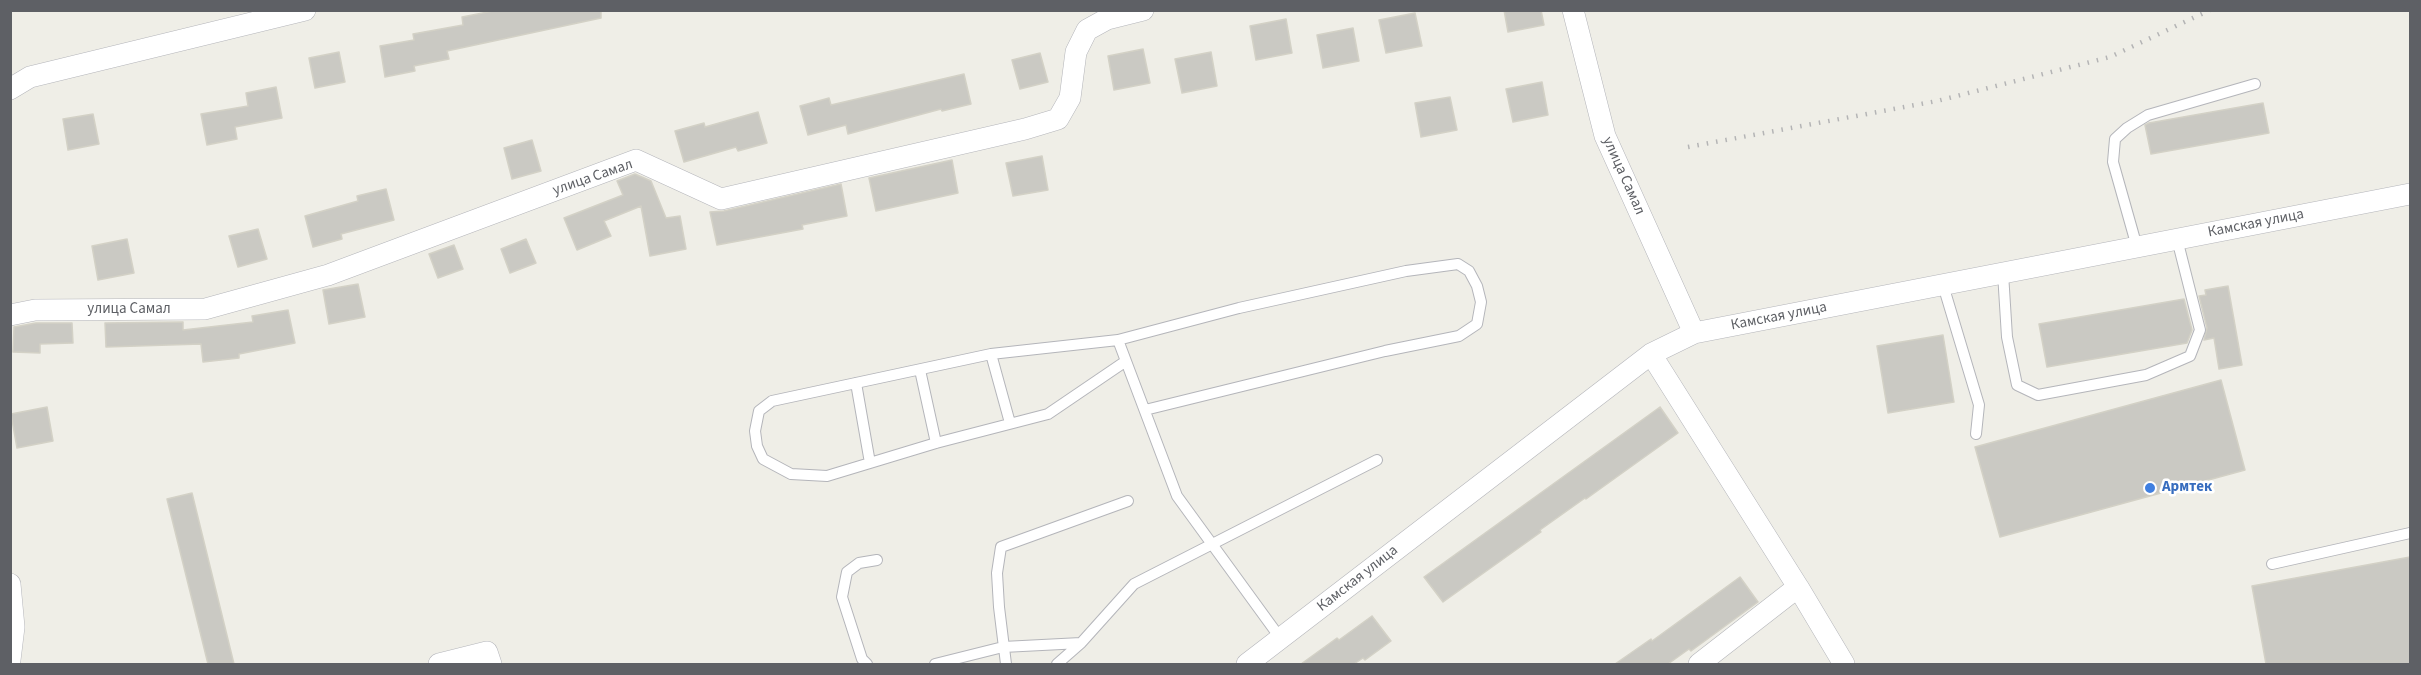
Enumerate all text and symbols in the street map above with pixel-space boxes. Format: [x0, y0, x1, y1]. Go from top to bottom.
street label: улица Самал [1598, 134, 1648, 218]
street label: улица Самал [551, 156, 635, 200]
street label: Камская улица [2206, 206, 2306, 242]
street label: Камская улица [1729, 299, 1829, 335]
street label: улица Самал [87, 301, 171, 319]
place label: Армтек [2162, 479, 2212, 497]
marker: Армтек [2143, 481, 2157, 495]
street label: Камская улица [1314, 542, 1402, 616]

